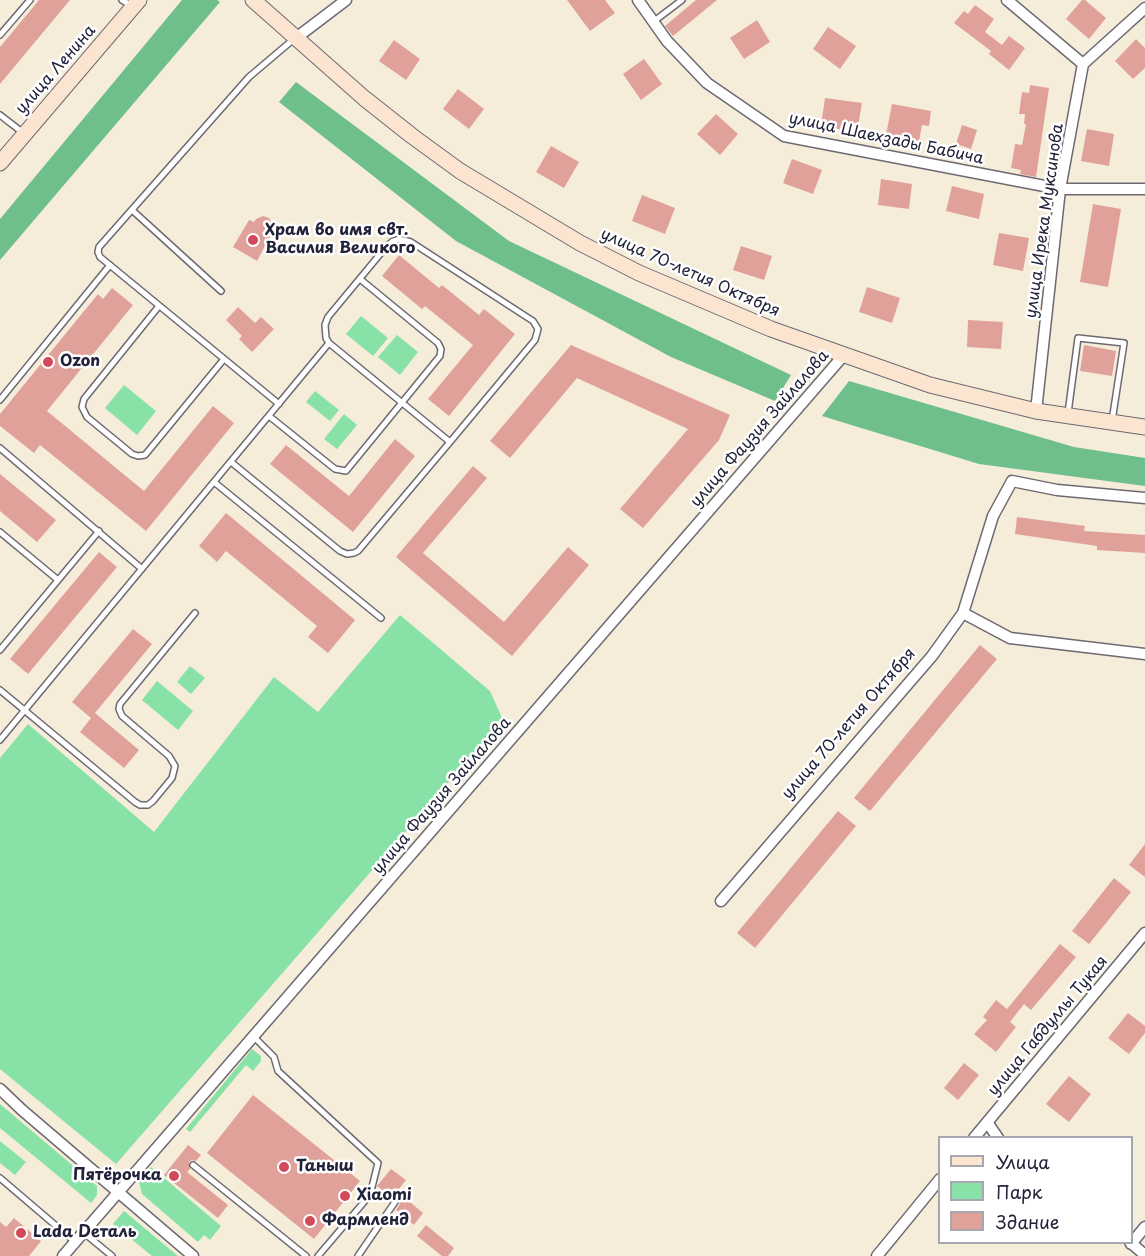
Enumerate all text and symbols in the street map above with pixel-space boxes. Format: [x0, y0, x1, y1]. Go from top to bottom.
street label: улица Ленина [12, 21, 100, 119]
street label: улица Шаехзады Бабича [787, 109, 985, 169]
street label: улица Ирека Муксинова [1022, 122, 1068, 320]
place label: Храм во имя свт. Василия Великого [265, 221, 415, 259]
street label: улица 70-летия Октября [597, 225, 783, 321]
marker: Храм во имя свт. Василия Великого [246, 233, 260, 247]
street label: улица Фаузия Зайлалова [687, 347, 833, 511]
place label: Ozon [60, 352, 100, 372]
marker: Ozon [41, 355, 55, 369]
street label: улица 70-летия Октября [778, 644, 920, 804]
street label: улица Фаузия Зайлалова [369, 714, 515, 878]
street label: улица Габдуллы Тукая [984, 952, 1112, 1100]
legend [938, 1136, 1133, 1244]
text: Улица [996, 1148, 1050, 1175]
place label: Таныш [296, 1157, 354, 1177]
marker: Таныш [277, 1160, 291, 1174]
place label: Пятёрочка [73, 1166, 162, 1186]
marker: Пятёрочка [167, 1169, 181, 1183]
text: Парк [996, 1178, 1042, 1205]
place label: Xiaomi [357, 1186, 412, 1206]
marker: Xiaomi [338, 1189, 352, 1203]
text: Здание [996, 1208, 1059, 1235]
place label: Фармленд [322, 1211, 409, 1231]
marker: Фармленд [303, 1214, 317, 1228]
place label: Lada Dеталь [33, 1223, 136, 1243]
marker: Lada Dеталь [14, 1226, 28, 1240]

